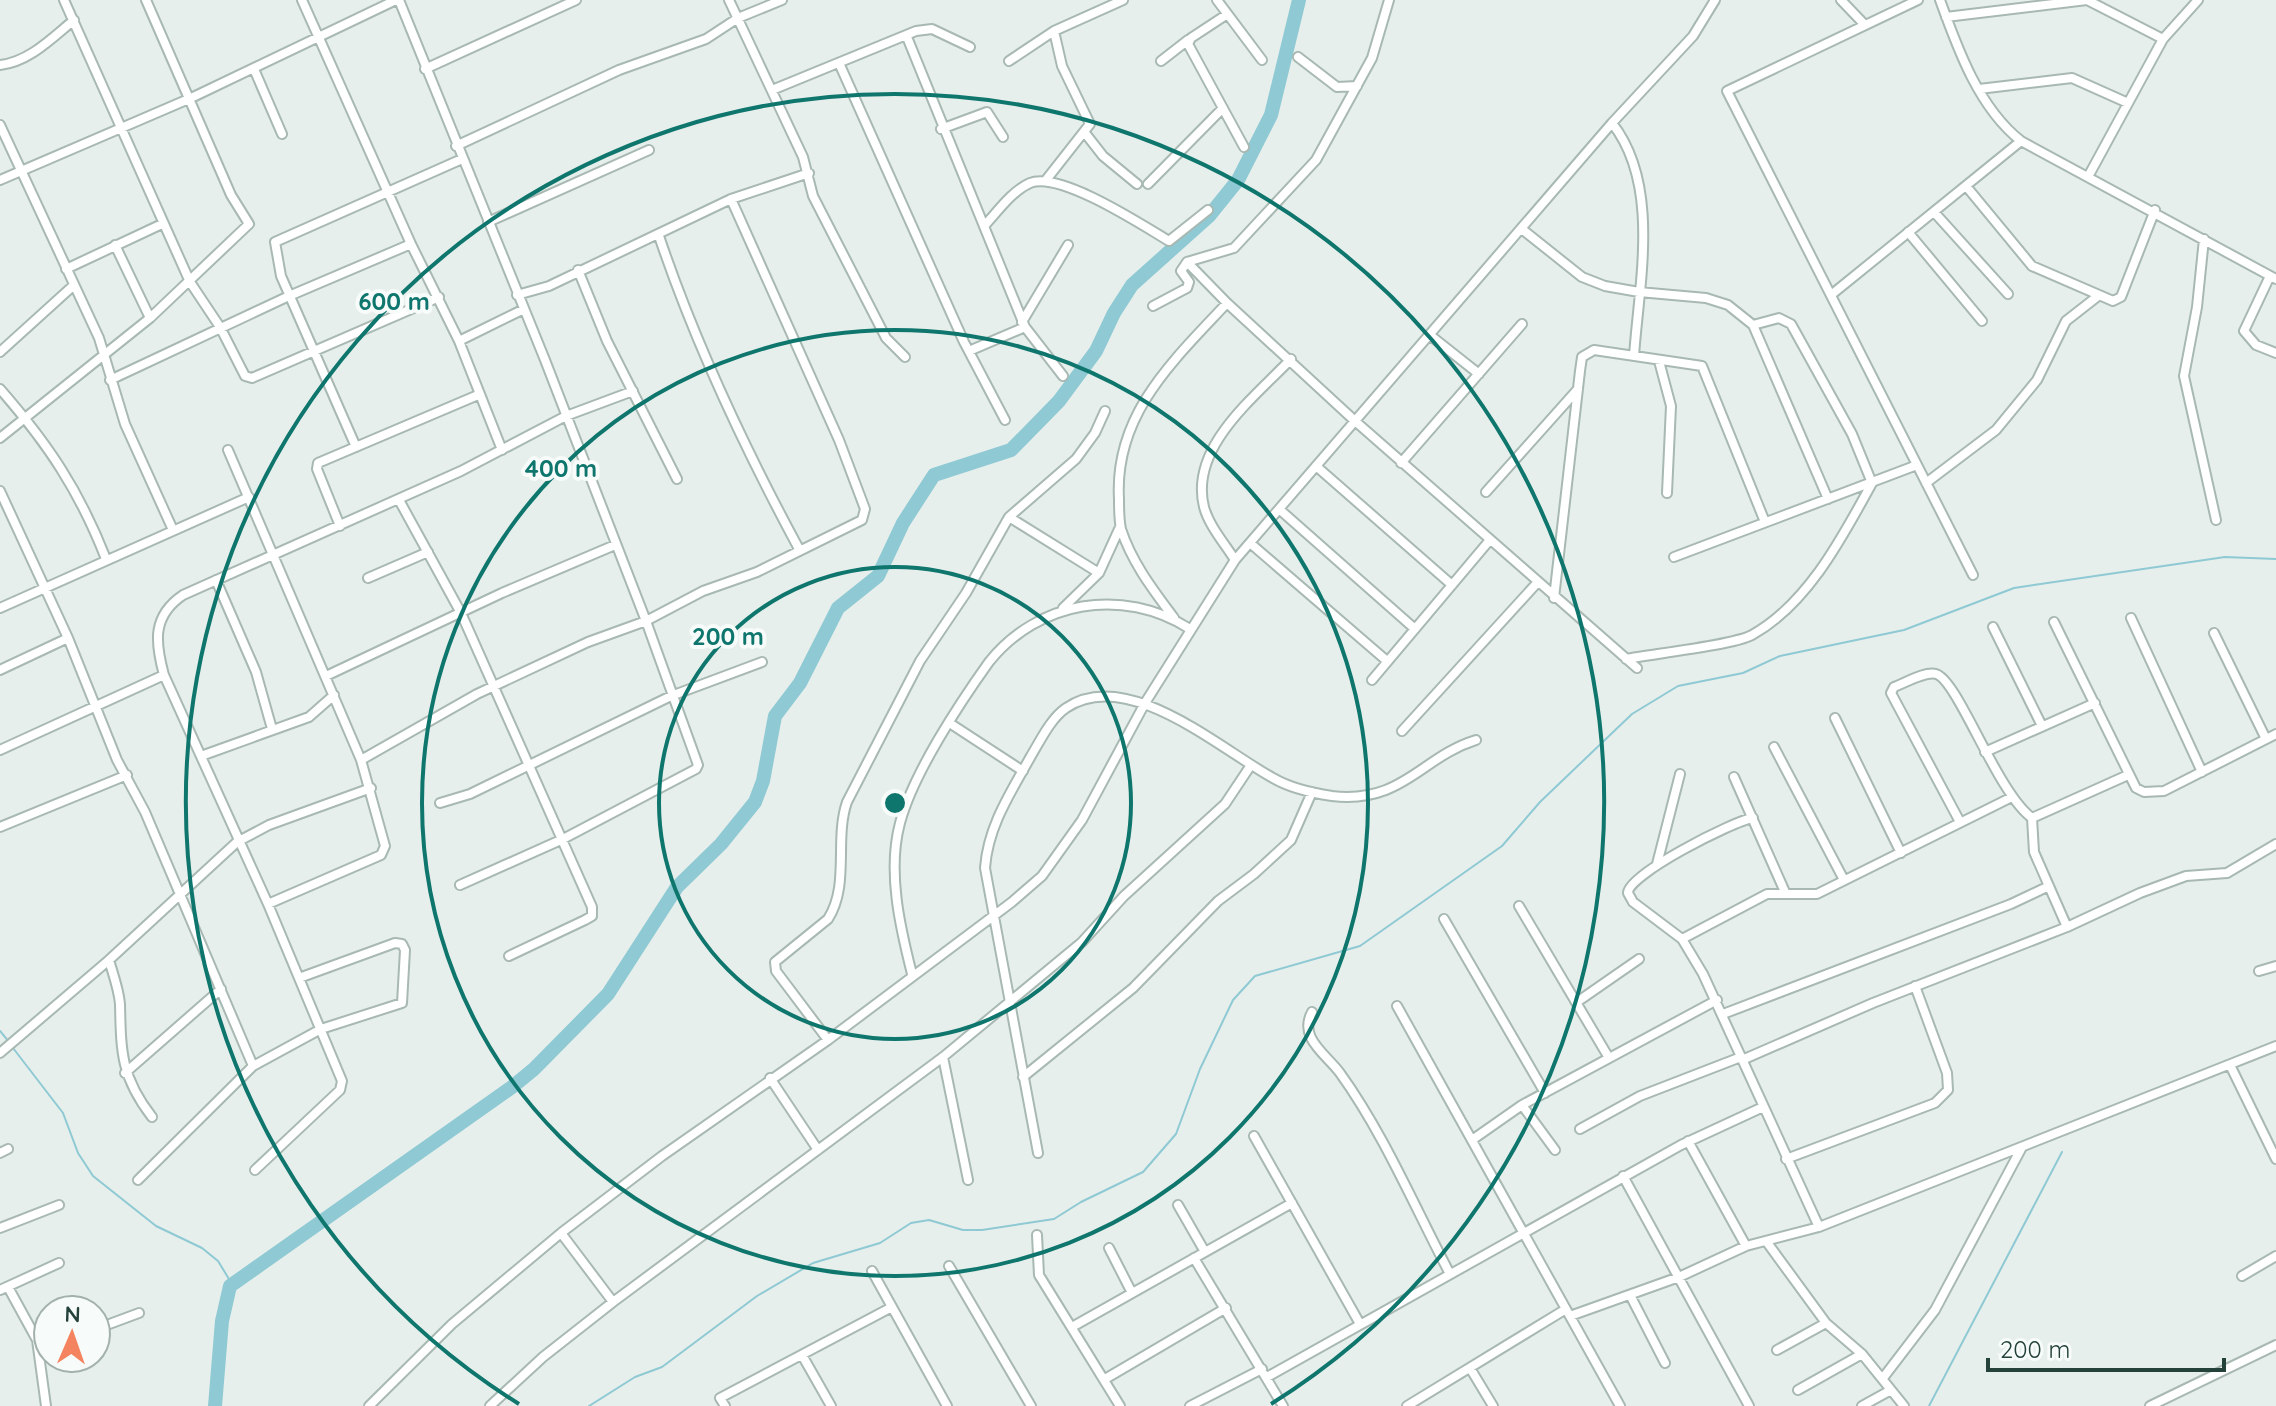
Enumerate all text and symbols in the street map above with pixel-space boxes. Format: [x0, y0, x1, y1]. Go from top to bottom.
text: 600 m [358, 286, 430, 316]
text: 400 m [525, 453, 597, 483]
text: 200 m [692, 621, 764, 651]
centre of rings [881, 789, 909, 817]
north arrow [32, 1294, 112, 1374]
text: N [64, 1300, 81, 1328]
scale bar [1988, 1322, 2224, 1372]
text: 200 m [2000, 1334, 2070, 1364]

